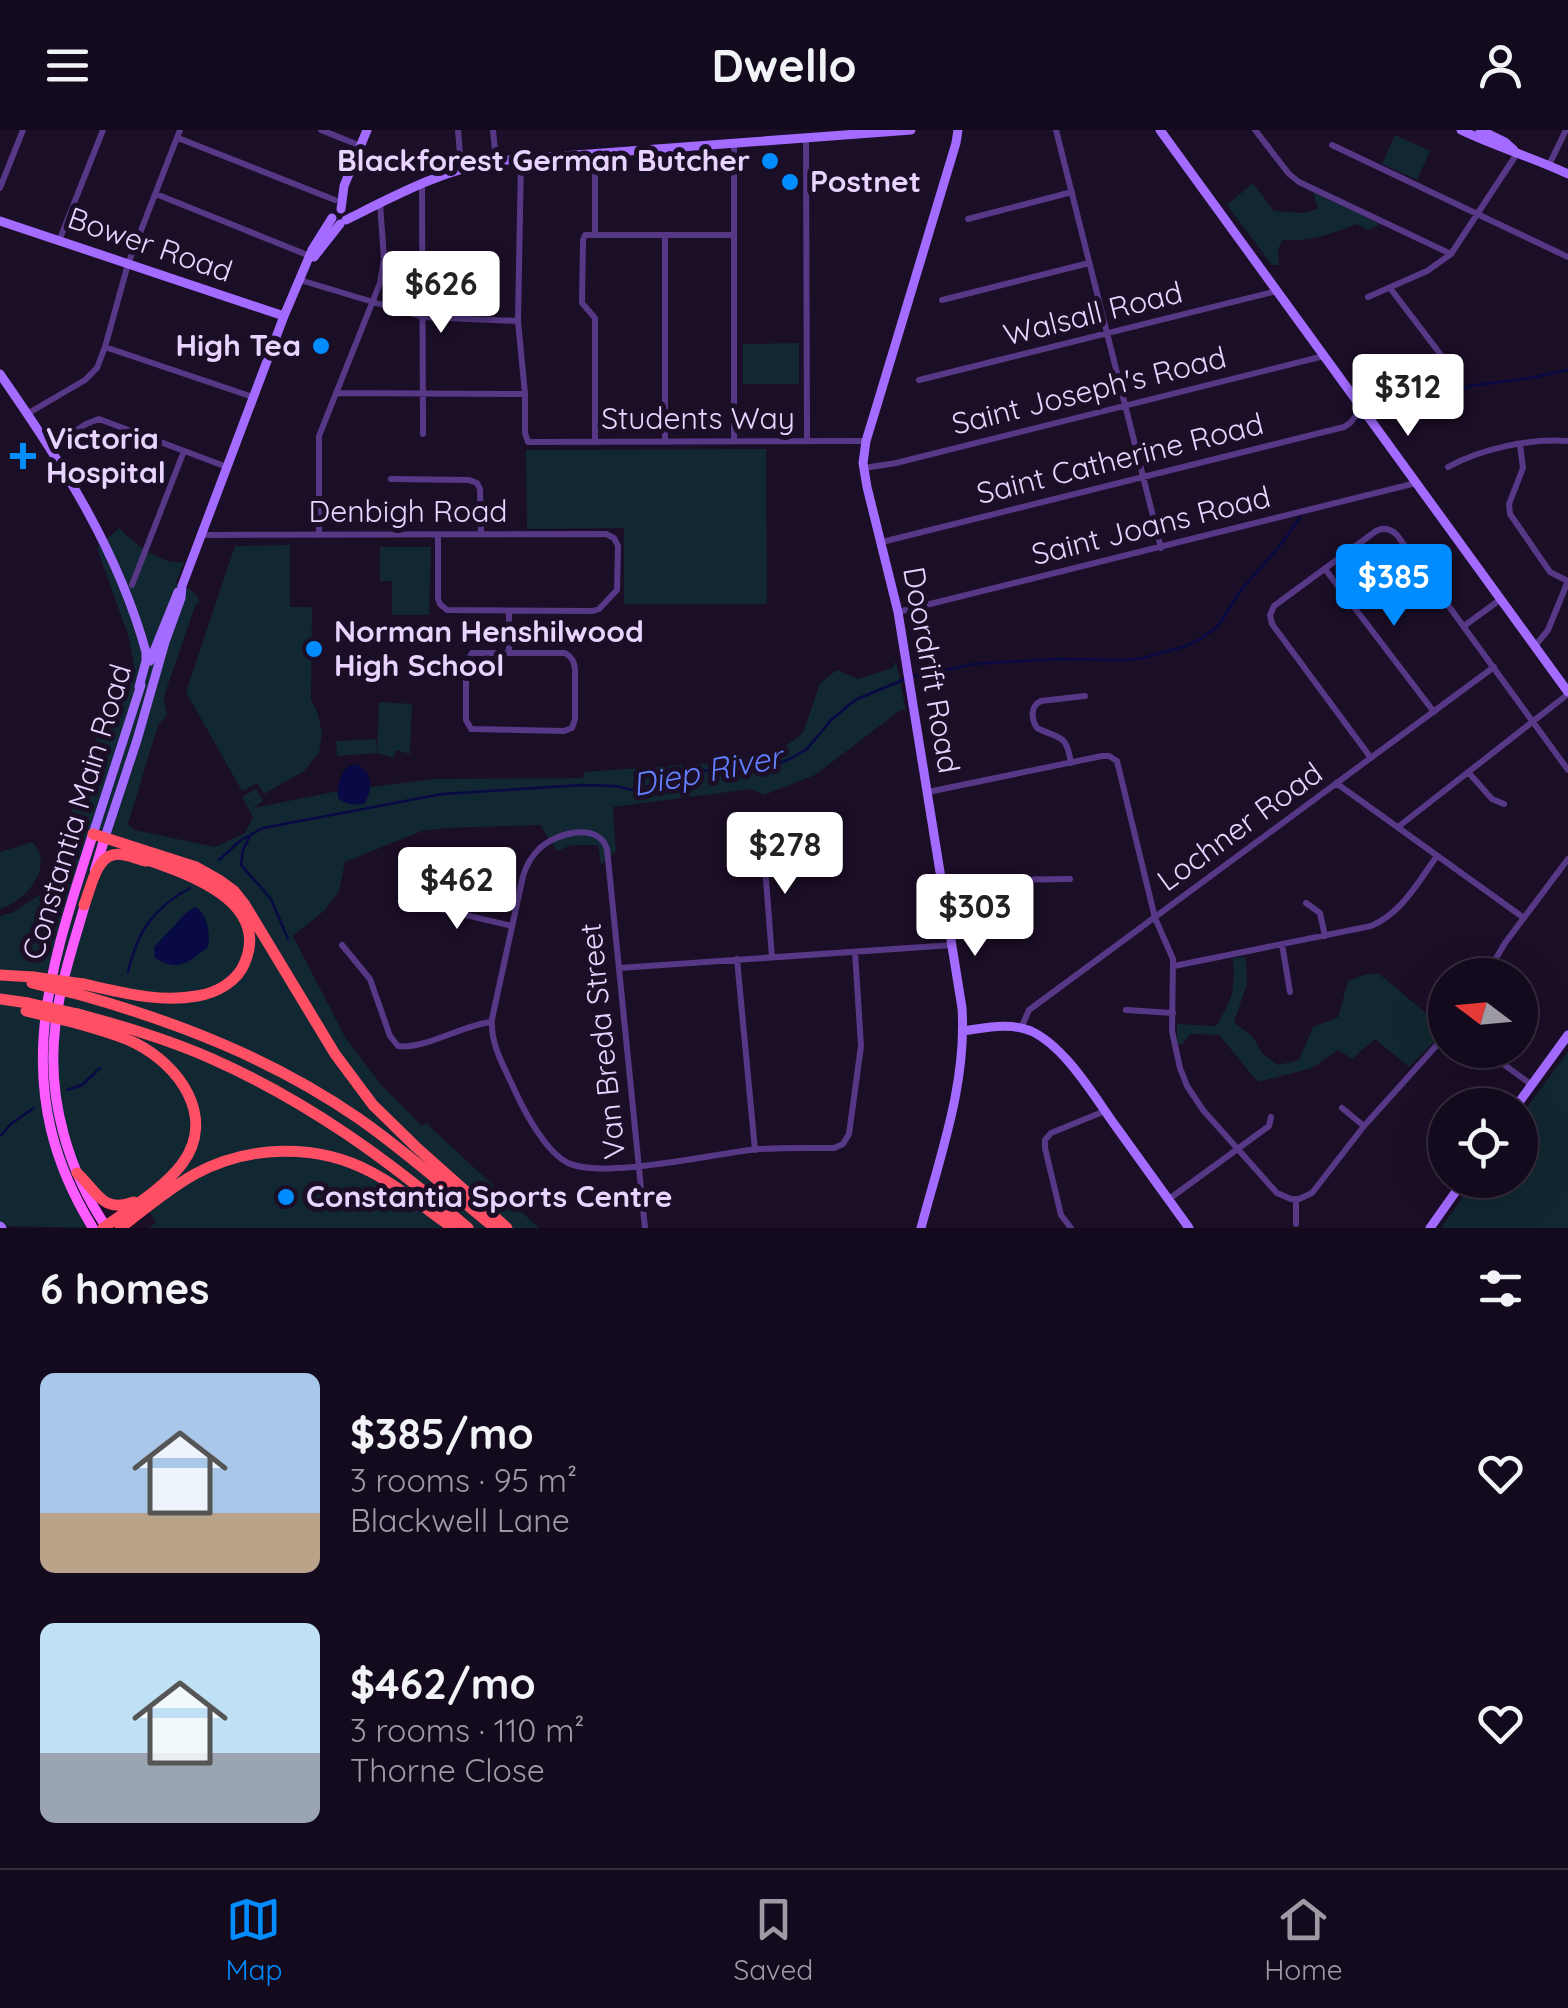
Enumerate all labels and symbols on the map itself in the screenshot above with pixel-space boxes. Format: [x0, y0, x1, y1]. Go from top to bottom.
place label: Blackforest German Butcher [337, 141, 750, 179]
marker: Blackforest German Butcher [759, 150, 781, 172]
place label: Postnet [810, 162, 921, 200]
marker: Postnet [779, 171, 801, 193]
street label: Bower Road [63, 198, 238, 290]
pin: $626 [382, 251, 500, 336]
street label: Walsall Road [1000, 272, 1186, 354]
place label: High Tea [175, 326, 301, 364]
marker: High Tea [310, 335, 332, 357]
street label: Saint Joseph's Road [948, 338, 1230, 442]
pin: $312 [1349, 354, 1467, 439]
street label: Students Way [601, 399, 795, 437]
street label: Saint Catherine Road [973, 404, 1267, 512]
place label: Victoria Hospital [46, 419, 166, 491]
marker: Victoria Hospital [10, 443, 36, 469]
street label: Saint Joans Road [1027, 477, 1274, 573]
street label: Denbigh Road [308, 492, 508, 530]
pin: $385 [1335, 544, 1453, 629]
street label: Doordrift Road [895, 564, 969, 776]
place label: Norman Henshilwood High School [334, 612, 644, 684]
marker: Norman Henshilwood High School [303, 638, 325, 660]
street label: Constantia Main Road [13, 659, 139, 964]
water label: Diep River [629, 735, 789, 804]
street label: Lochner Road [1149, 753, 1330, 899]
pin: $278 [726, 812, 844, 897]
pin: $462 [398, 847, 516, 932]
pin: $303 [916, 874, 1034, 959]
street label: Van Breda Street [571, 921, 633, 1161]
north arrow [1428, 958, 1538, 1068]
place label: Constantia Sports Centre [306, 1177, 672, 1215]
marker: Constantia Sports Centre [275, 1186, 297, 1208]

